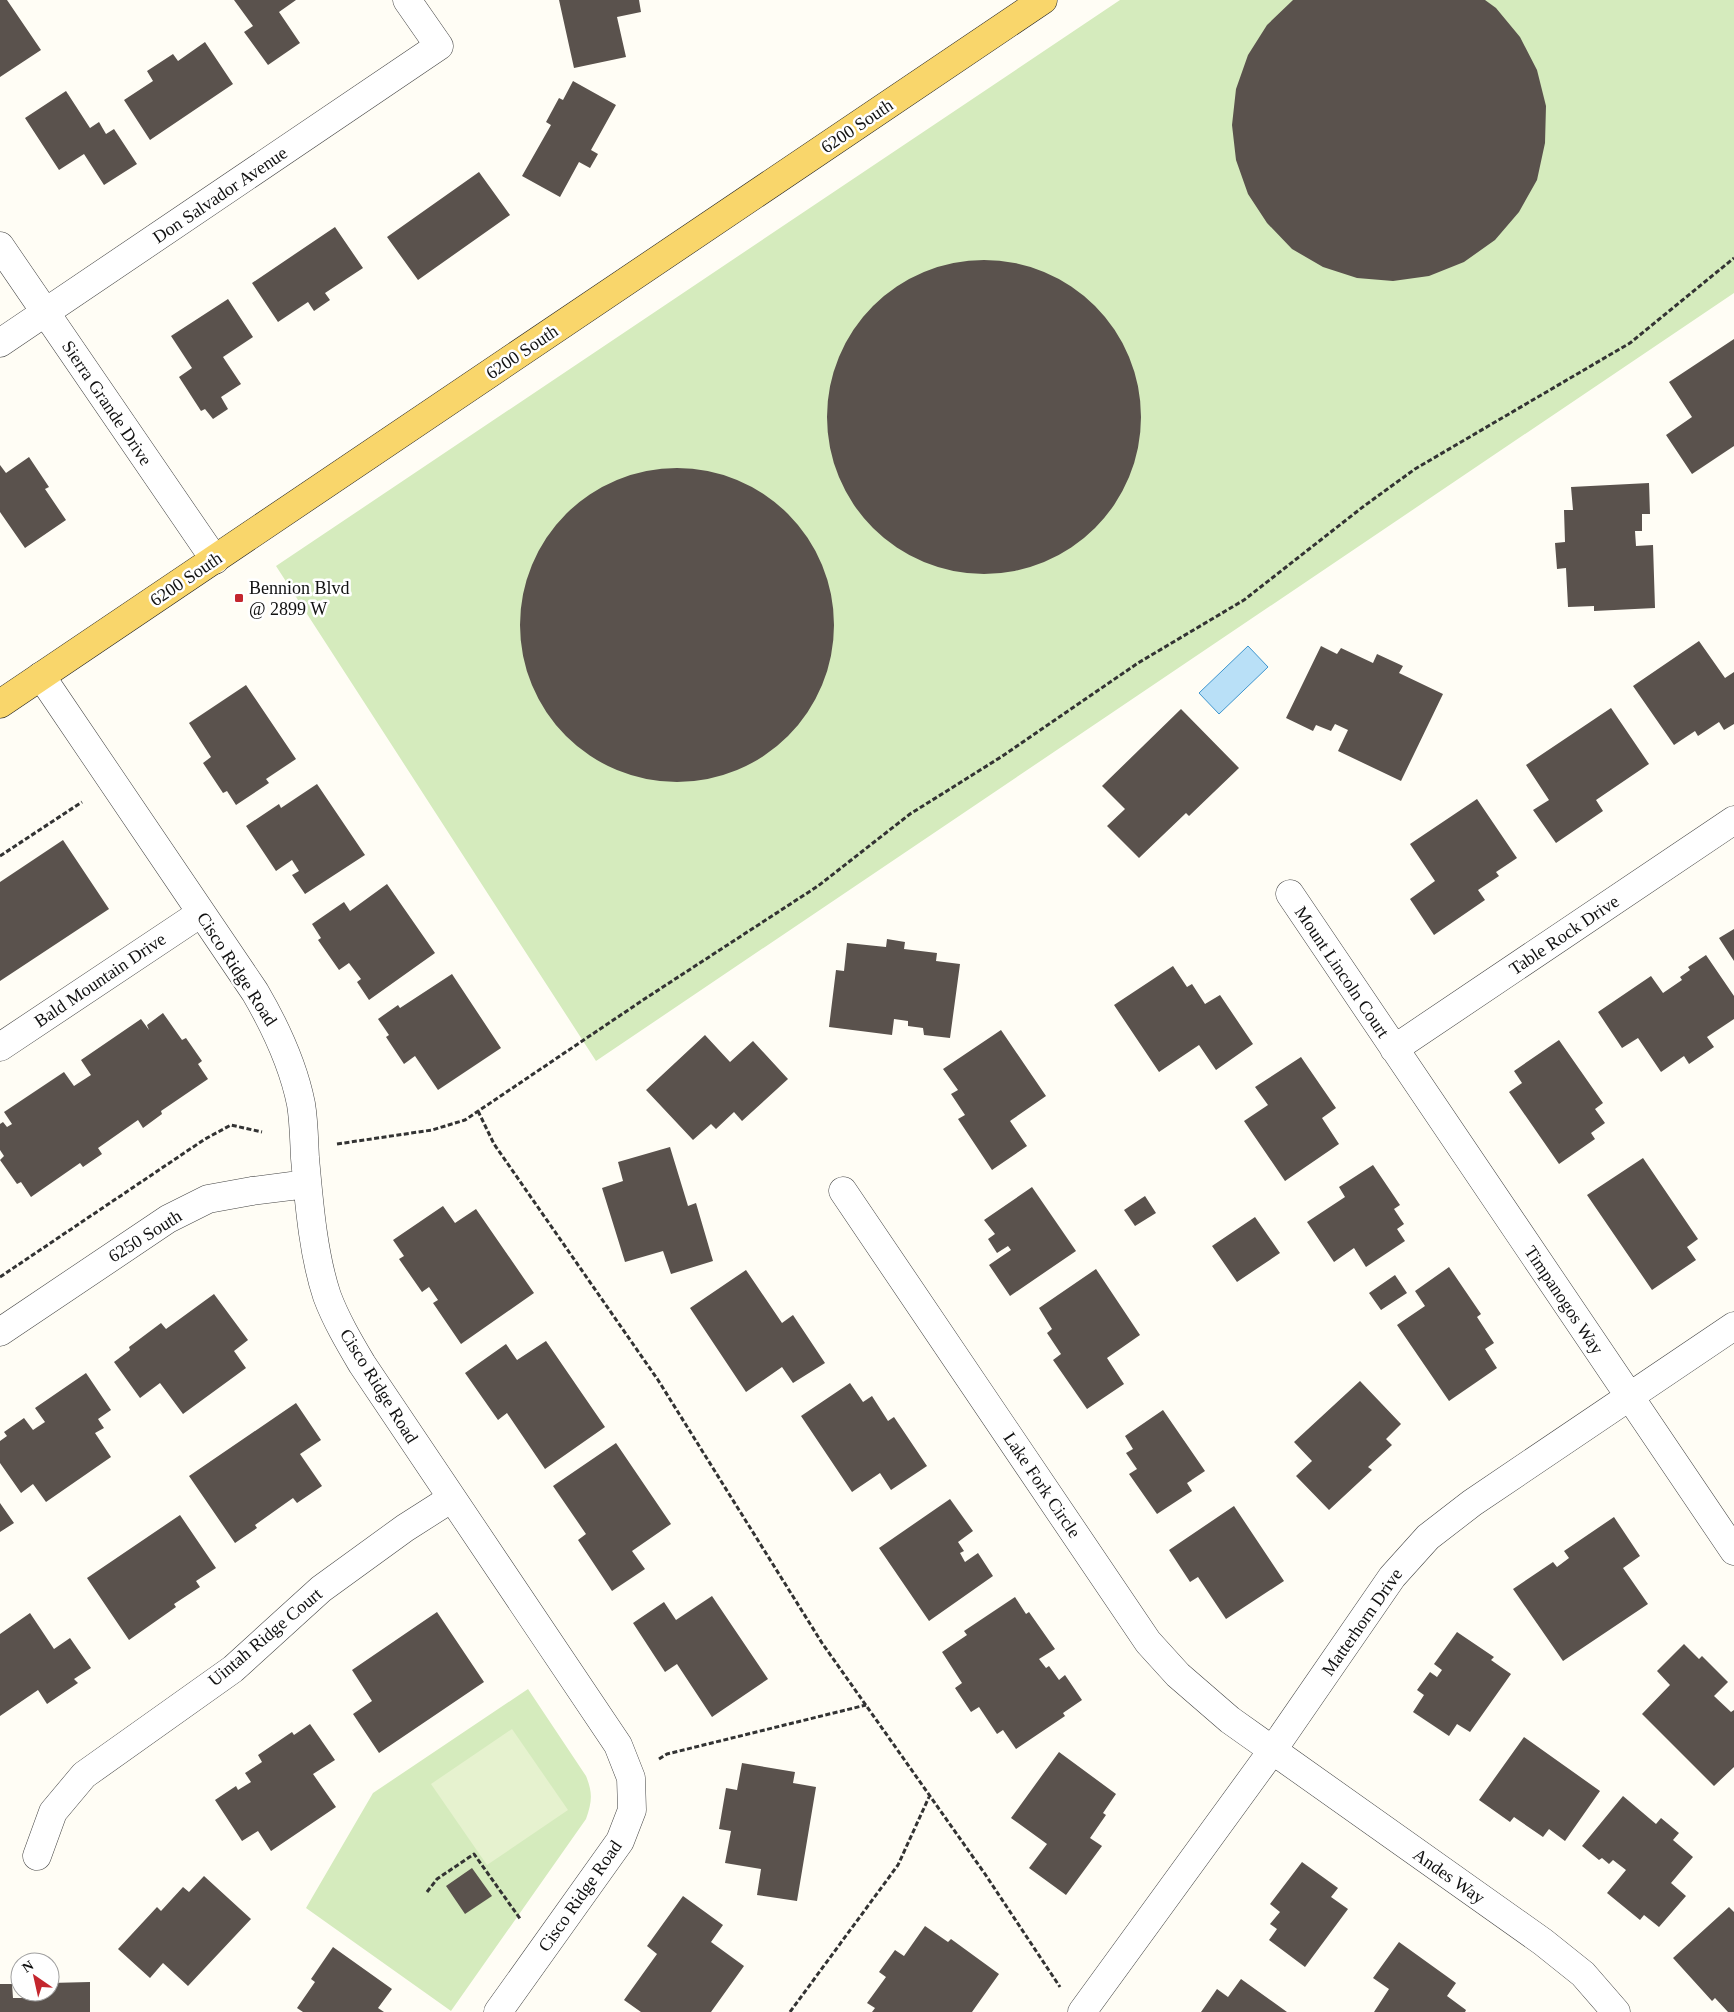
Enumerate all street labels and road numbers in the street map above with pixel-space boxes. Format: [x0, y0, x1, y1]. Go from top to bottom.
street label: 6200 South [817, 95, 897, 157]
street label: Don Salvador Avenue [149, 143, 291, 247]
street label: 6200 South [482, 321, 562, 383]
street label: Sierra Grande Drive [58, 337, 156, 469]
street label: 6200 South [146, 548, 226, 610]
street label: Table Rock Drive [1505, 891, 1623, 979]
street label: Mount Lincoln Court [1291, 903, 1393, 1041]
street label: Cisco Ridge Road [193, 909, 281, 1029]
street label: Bald Mountain Drive [31, 929, 169, 1031]
street label: 6250 South [105, 1206, 185, 1266]
street label: Timpanogos Way [1520, 1242, 1608, 1358]
street label: Cisco Ridge Road [336, 1325, 422, 1447]
street label: Lake Fork Circle [999, 1428, 1085, 1542]
street label: Matterhorn Drive [1318, 1564, 1406, 1680]
street label: Uintah Ridge Court [204, 1584, 326, 1690]
street label: Cisco Ridge Road [534, 1837, 626, 1955]
street label: Andes Way [1409, 1844, 1489, 1908]

